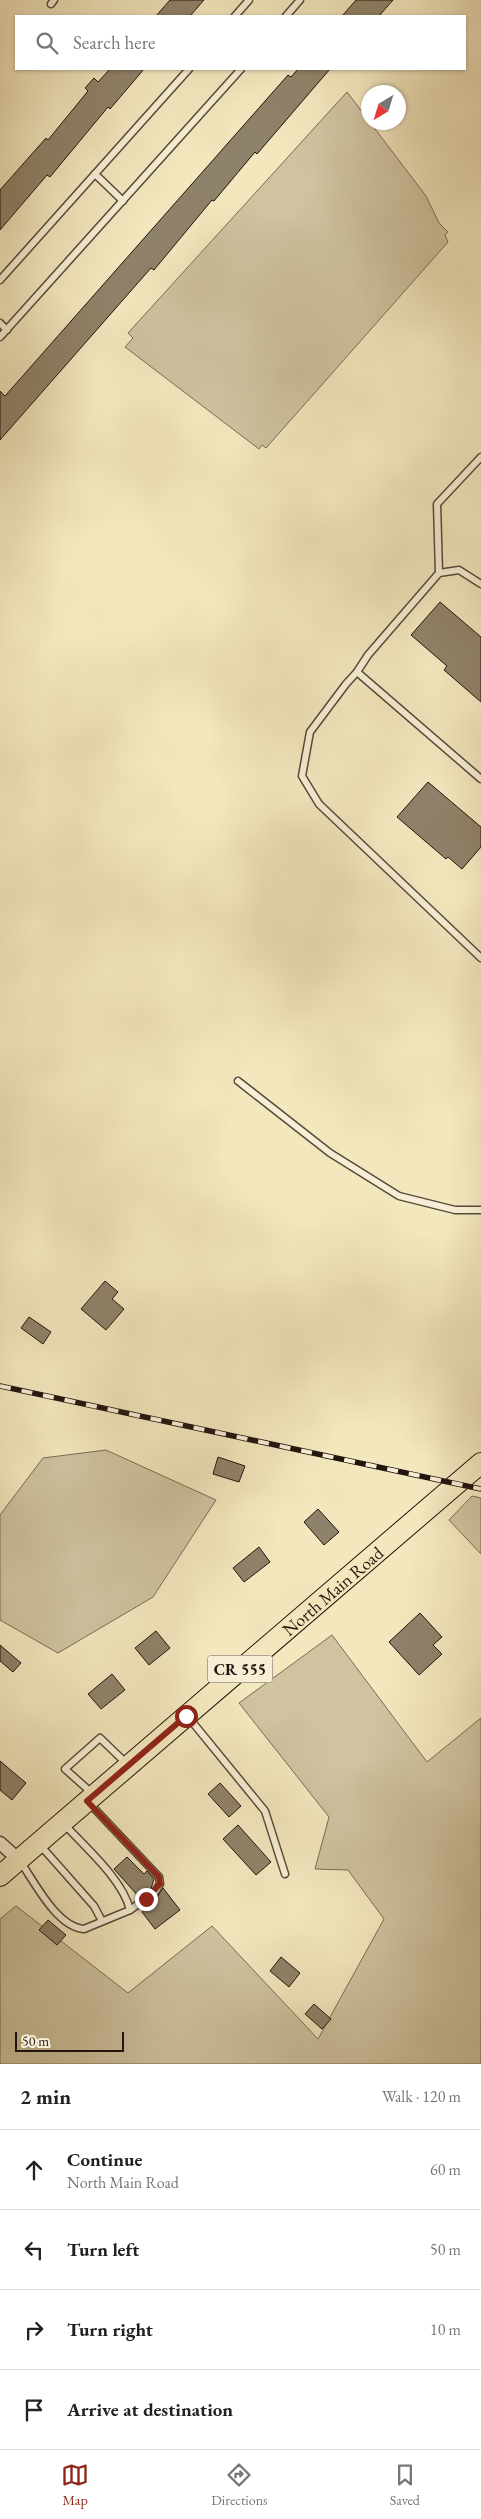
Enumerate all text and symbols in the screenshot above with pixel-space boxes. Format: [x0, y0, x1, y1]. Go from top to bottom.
search box [15, 15, 466, 70]
icon: search [33, 29, 61, 57]
text: Search here [73, 30, 155, 55]
north arrow [361, 85, 406, 130]
street label: North Main Road [277, 1540, 388, 1640]
road number: CR 555 [208, 1656, 272, 1682]
route start [175, 1705, 198, 1728]
route end [135, 1888, 158, 1911]
scale bar [15, 2029, 124, 2052]
text: 50 m [22, 2032, 49, 2050]
text: 2 min [20, 2083, 71, 2110]
text: Walk · 120 m [382, 2086, 461, 2107]
text: Continue [67, 2147, 142, 2172]
icon: ahead [20, 2156, 48, 2184]
text: 60 m [430, 2159, 461, 2180]
text: North Main Road [67, 2172, 179, 2193]
icon: left [20, 2236, 48, 2264]
text: Turn left [67, 2237, 139, 2262]
text: 50 m [430, 2239, 461, 2260]
icon: right [20, 2316, 48, 2344]
text: Turn right [67, 2317, 153, 2342]
text: 10 m [430, 2319, 461, 2340]
icon: arrive [20, 2396, 48, 2424]
text: Arrive at destination [67, 2397, 233, 2422]
tab: Map [61, 2461, 89, 2509]
tab: Directions [211, 2461, 268, 2509]
tab: Saved [390, 2461, 420, 2509]

